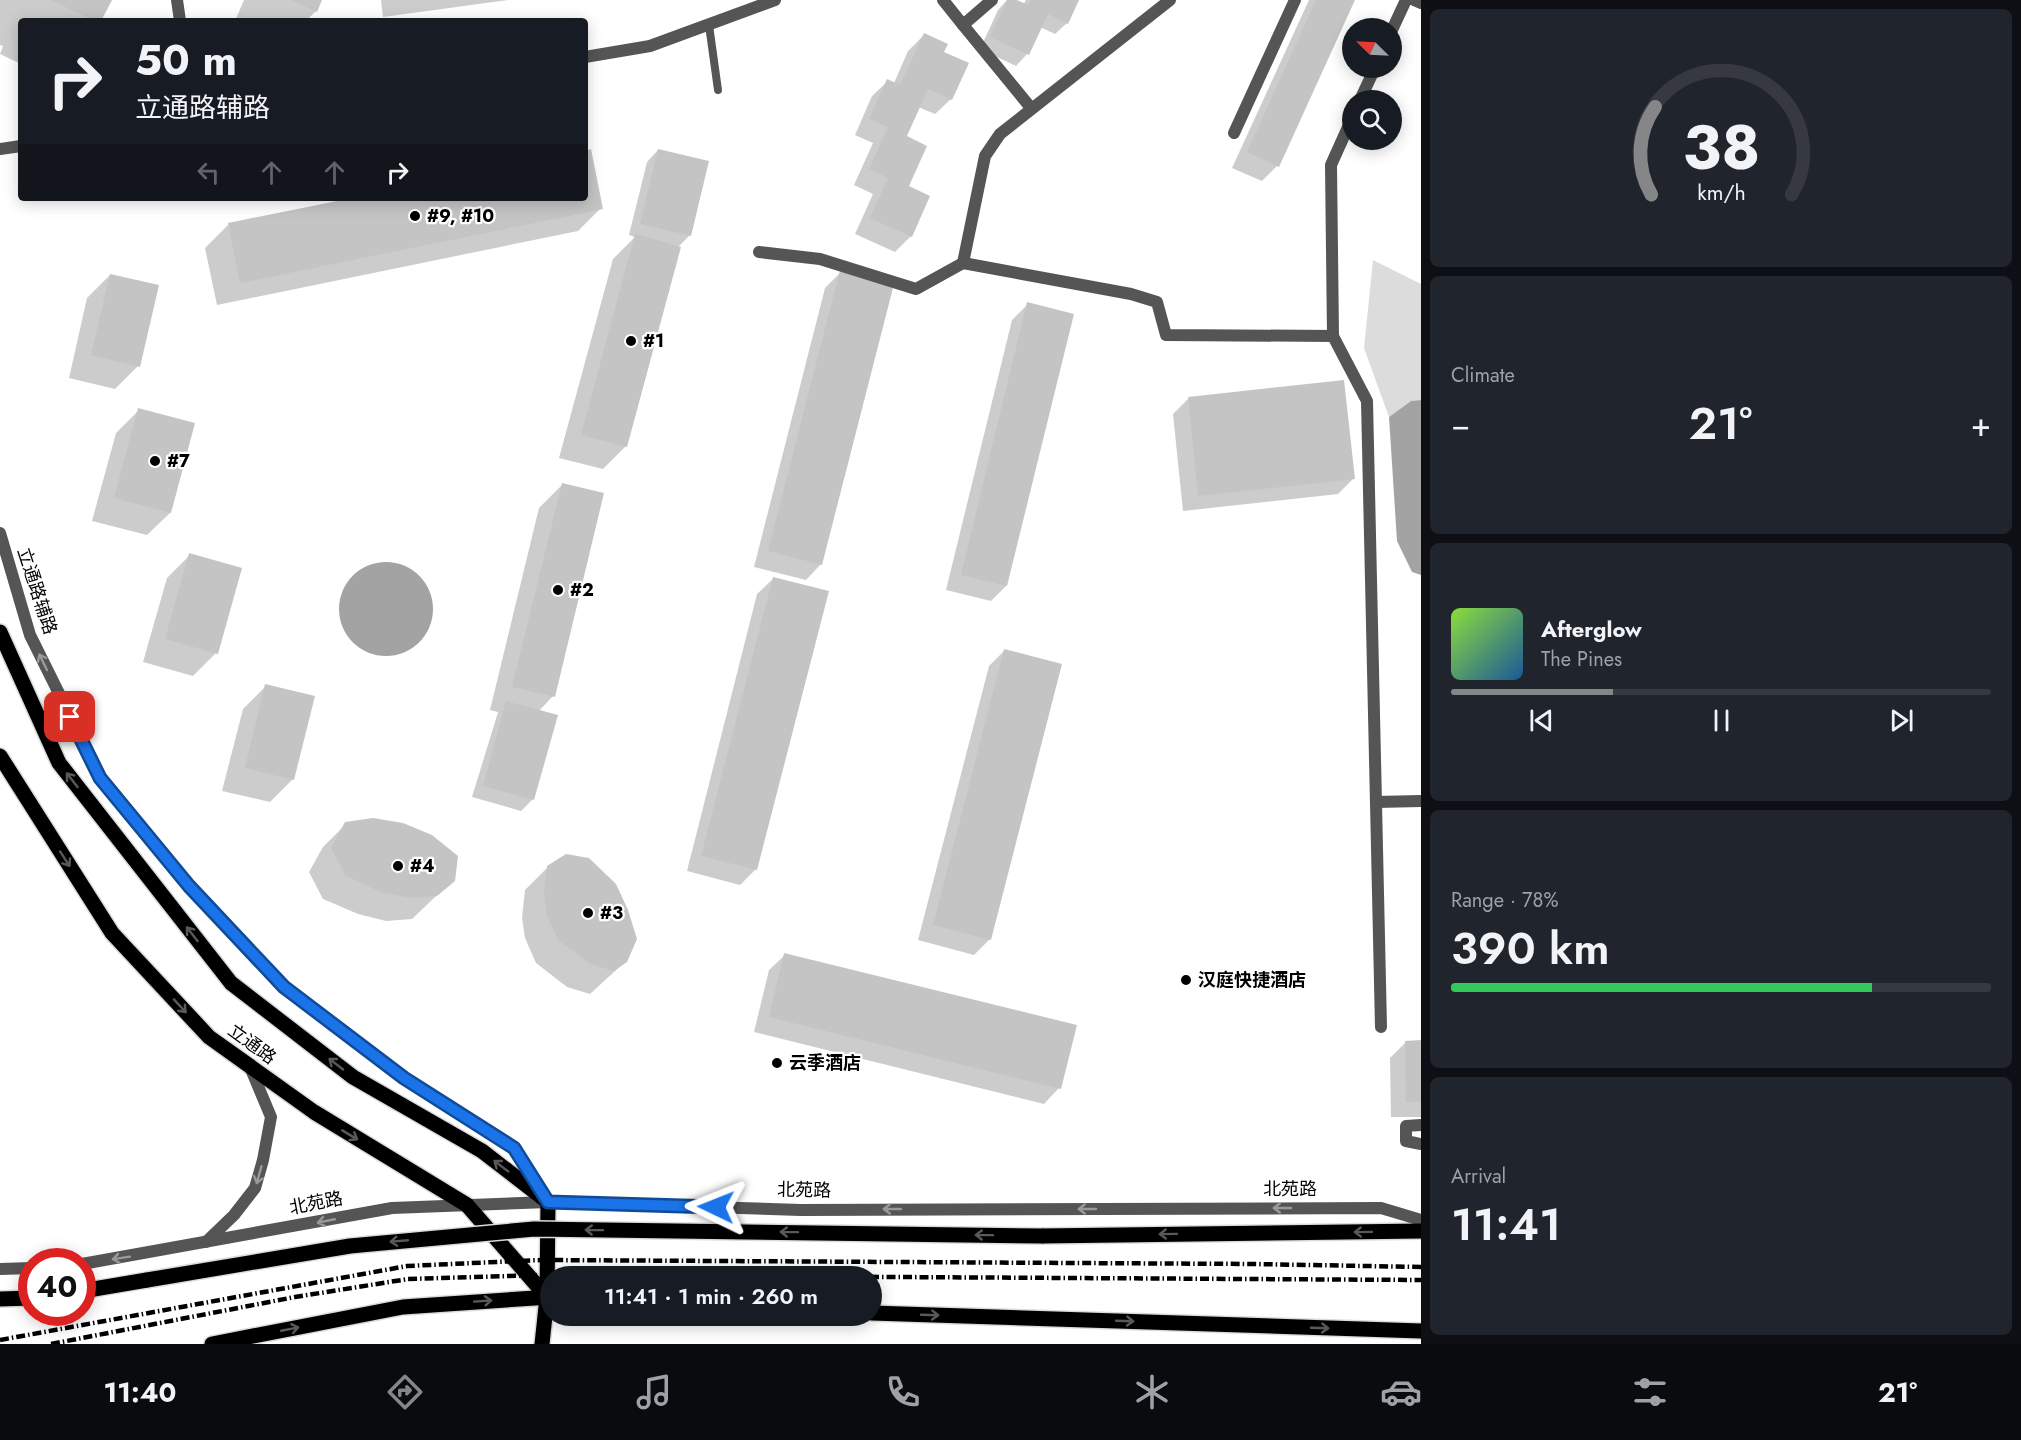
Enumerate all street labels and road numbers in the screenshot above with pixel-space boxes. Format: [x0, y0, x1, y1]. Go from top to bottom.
street label: 立通路辅路 [11, 544, 63, 638]
street label: 立通路 [223, 1018, 281, 1070]
street label: 北苑路 [1263, 1176, 1317, 1202]
street label: 北苑路 [777, 1177, 831, 1203]
street label: 北苑路 [287, 1185, 345, 1221]

